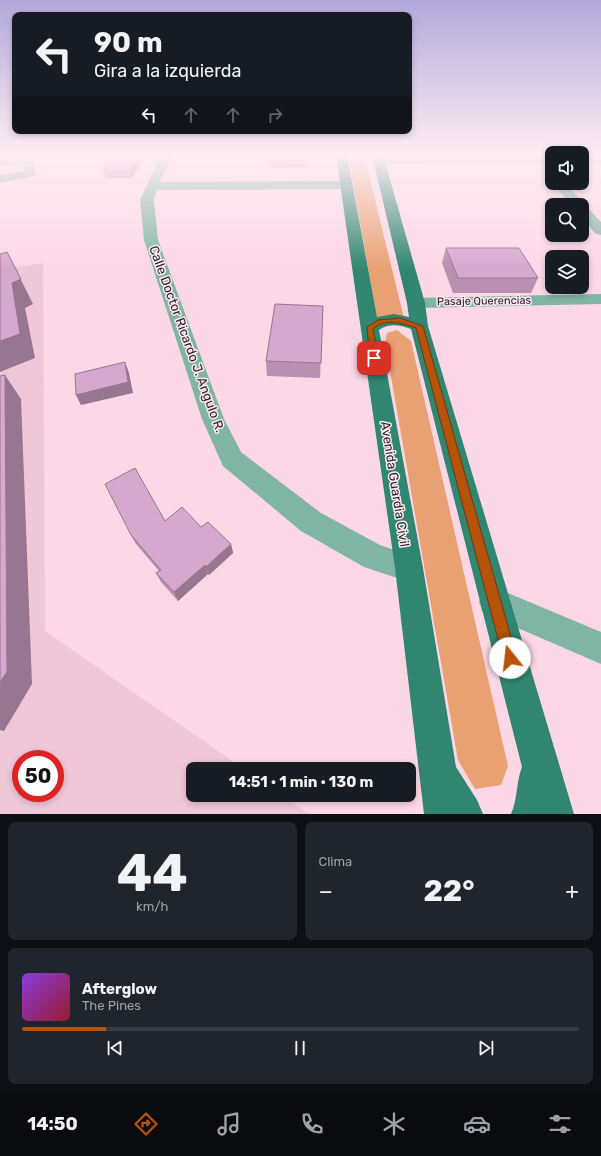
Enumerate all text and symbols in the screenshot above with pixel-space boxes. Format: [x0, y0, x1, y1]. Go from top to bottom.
text: 90 m [94, 26, 163, 59]
icon: left [28, 28, 80, 80]
text: Gira a la izquierda [94, 60, 241, 82]
icon: left [138, 104, 160, 126]
icon: ahead [180, 104, 202, 126]
icon: ahead [222, 104, 244, 126]
icon: right [264, 104, 286, 126]
map controls [545, 146, 589, 294]
button: sound [545, 146, 589, 190]
button: search [545, 198, 589, 242]
street label: Calle Doctor Ricardo J. Angulo R. [145, 244, 228, 435]
button: layers [545, 250, 589, 294]
street label: Pasaje Querencias [437, 294, 531, 308]
pin [357, 341, 391, 375]
icon: arrive [363, 347, 385, 369]
street label: Avenida Guardia Civil [378, 420, 412, 548]
position arrow [489, 637, 531, 679]
speed limit sign: 50 [12, 750, 64, 802]
text: 14:51 · 1 min · 130 m [229, 773, 373, 791]
text: 44 [117, 842, 188, 904]
text: Clima [319, 854, 352, 869]
text: 22° [423, 873, 475, 909]
text: − [319, 878, 333, 905]
text: + [565, 878, 579, 905]
text: km/h [136, 899, 168, 914]
text: Afterglow [82, 980, 157, 998]
text: The Pines [82, 998, 141, 1013]
icon: previous [104, 1037, 126, 1059]
icon: pause [289, 1037, 311, 1059]
icon: next [475, 1037, 497, 1059]
icon: directions [132, 1110, 160, 1138]
icon: music [215, 1110, 243, 1138]
icon: phone [298, 1110, 326, 1138]
icon: climate [380, 1110, 408, 1138]
icon: car [463, 1110, 491, 1138]
icon: filters [546, 1110, 574, 1138]
text: 14:50 [27, 1113, 78, 1135]

